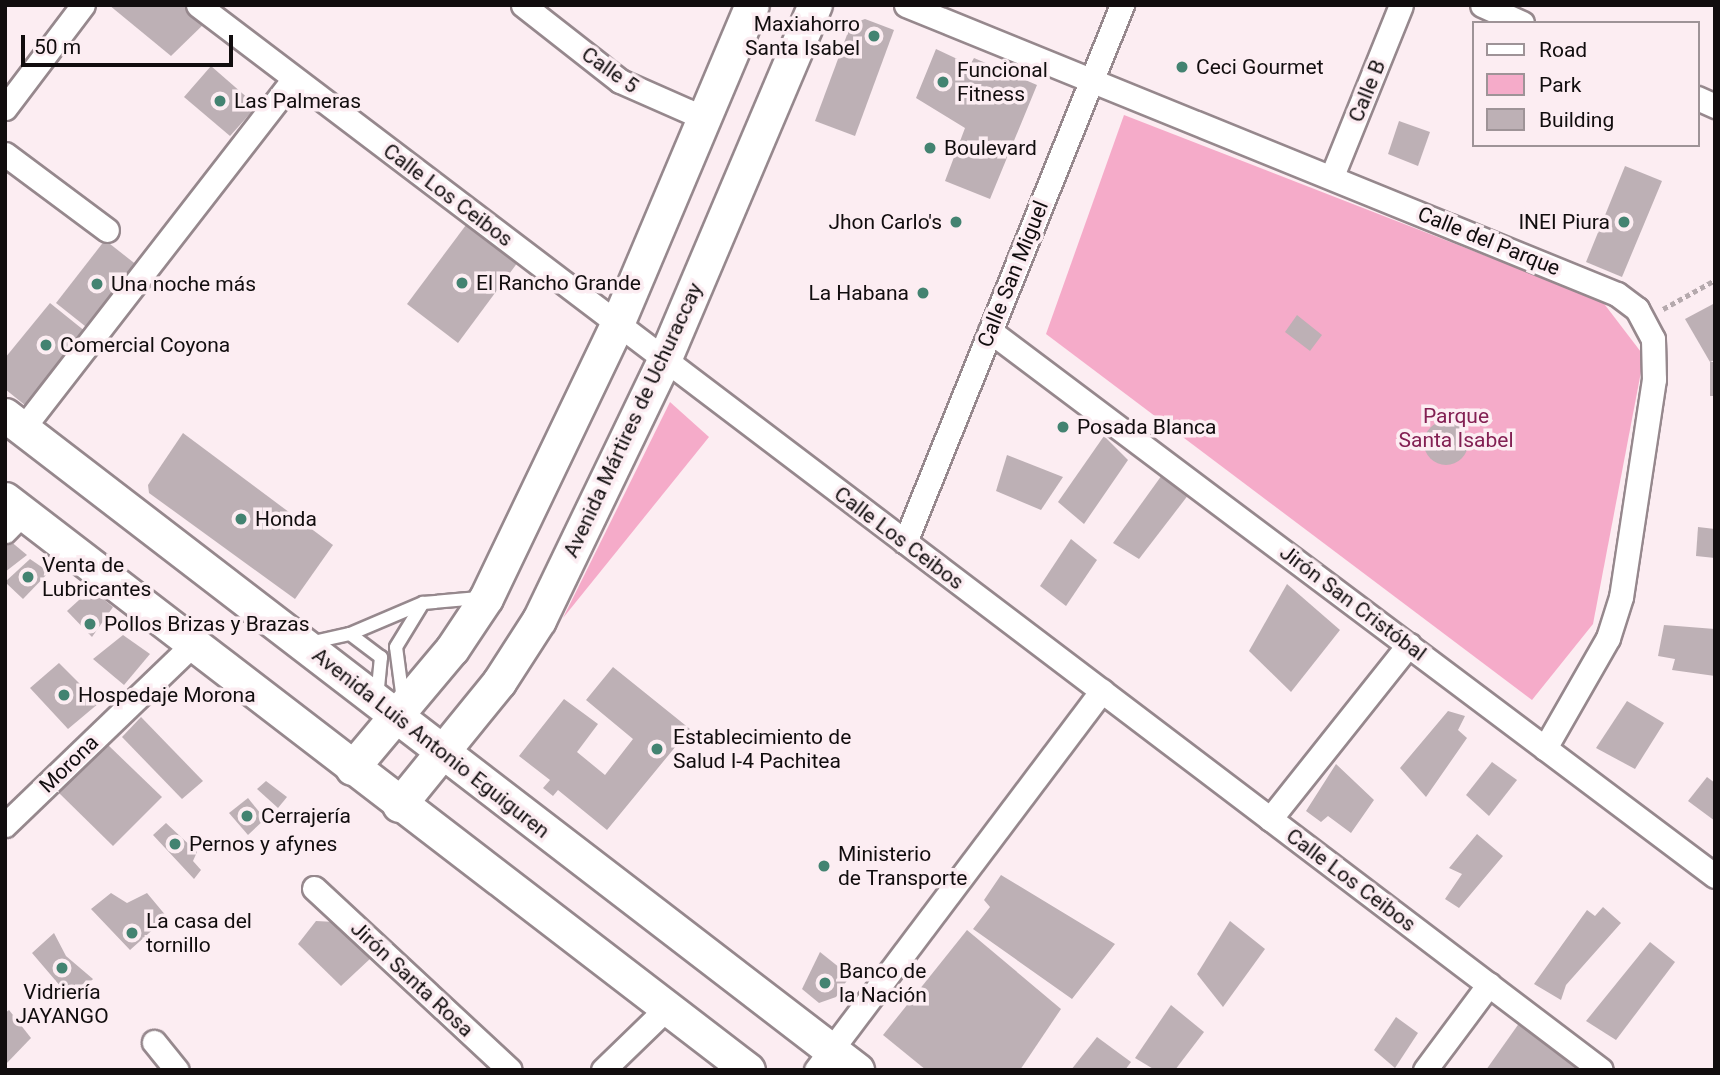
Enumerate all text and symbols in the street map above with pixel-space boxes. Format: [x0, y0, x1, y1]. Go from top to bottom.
place label: Maxiahorro Santa Isabel [745, 11, 860, 61]
scale bar [24, 21, 236, 65]
legend [1472, 21, 1699, 147]
marker: Maxiahorro Santa Isabel [866, 28, 882, 44]
text: 50 m [34, 35, 81, 59]
text: Road [1539, 38, 1587, 62]
street label: Calle 5 [577, 41, 643, 99]
place label: Ceci Gourmet [1196, 54, 1324, 80]
street label: Calle B [1343, 56, 1391, 126]
place label: Funcional Fitness [957, 57, 1048, 107]
marker: Ceci Gourmet [1174, 59, 1190, 75]
text: Park [1539, 73, 1581, 97]
marker: Funcional Fitness [935, 74, 951, 90]
place label: Las Palmeras [234, 88, 361, 114]
marker: Las Palmeras [212, 93, 228, 109]
text: Building [1539, 108, 1614, 132]
place label: Boulevard [944, 135, 1037, 161]
street label: Calle Los Ceibos [378, 138, 518, 252]
marker: Boulevard [922, 140, 938, 156]
street label: Calle San Miguel [972, 197, 1054, 351]
street label: Calle del Parque [1414, 201, 1564, 281]
place label: Jhon Carlo's [828, 209, 942, 235]
place label: INEI Piura [1518, 209, 1610, 235]
marker: Jhon Carlo's [948, 214, 964, 230]
marker: INEI Piura [1616, 214, 1632, 230]
place label: El Rancho Grande [476, 270, 641, 296]
place label: Una noche más [111, 271, 256, 297]
marker: El Rancho Grande [454, 275, 470, 291]
marker: Una noche más [89, 276, 105, 292]
street label: Avenida Mártires de Uchuraccay [558, 279, 708, 561]
place label: La Habana [808, 280, 909, 306]
marker: La Habana [915, 285, 931, 301]
place label: Comercial Coyona [60, 332, 230, 358]
marker: Comercial Coyona [38, 337, 54, 353]
park label: Parque Santa Isabel [1399, 403, 1513, 453]
place label: Posada Blanca [1077, 414, 1216, 440]
marker: Posada Blanca [1055, 419, 1071, 435]
street label: Calle Los Ceibos [829, 481, 969, 595]
place label: Honda [255, 506, 317, 532]
marker: Honda [233, 511, 249, 527]
street label: Jirón San Cristóbal [1275, 540, 1431, 666]
place label: Venta de Lubricantes [42, 552, 151, 602]
marker: Venta de Lubricantes [20, 569, 36, 585]
place label: Pollos Brizas y Brazas [104, 611, 310, 637]
marker: Pollos Brizas y Brazas [82, 616, 98, 632]
street label: Avenida Luis Antonio Eguiguren [307, 643, 555, 843]
place label: Hospedaje Morona [78, 682, 256, 708]
marker: Hospedaje Morona [56, 687, 72, 703]
place label: Establecimiento de Salud I-4 Pachitea [673, 724, 851, 774]
street label: Morona [34, 730, 104, 798]
marker: Establecimiento de Salud I-4 Pachitea [647, 739, 667, 759]
place label: Cerrajería [261, 803, 351, 829]
marker: Cerrajería [239, 808, 255, 824]
street label: Calle Los Ceibos [1281, 823, 1421, 937]
place label: Pernos y afynes [189, 831, 337, 857]
marker: Pernos y afynes [167, 836, 183, 852]
place label: Ministerio de Transporte [838, 841, 968, 891]
marker: Ministerio de Transporte [816, 858, 832, 874]
place label: La casa del tornillo [146, 908, 252, 958]
street label: Jirón Santa Rosa [345, 916, 479, 1042]
marker: La casa del tornillo [124, 925, 140, 941]
place label: Banco de la Nación [839, 958, 927, 1008]
marker: Vidriería JAYANGO [54, 960, 70, 976]
marker: Banco de la Nación [817, 975, 833, 991]
place label: Vidriería JAYANGO [15, 979, 109, 1029]

